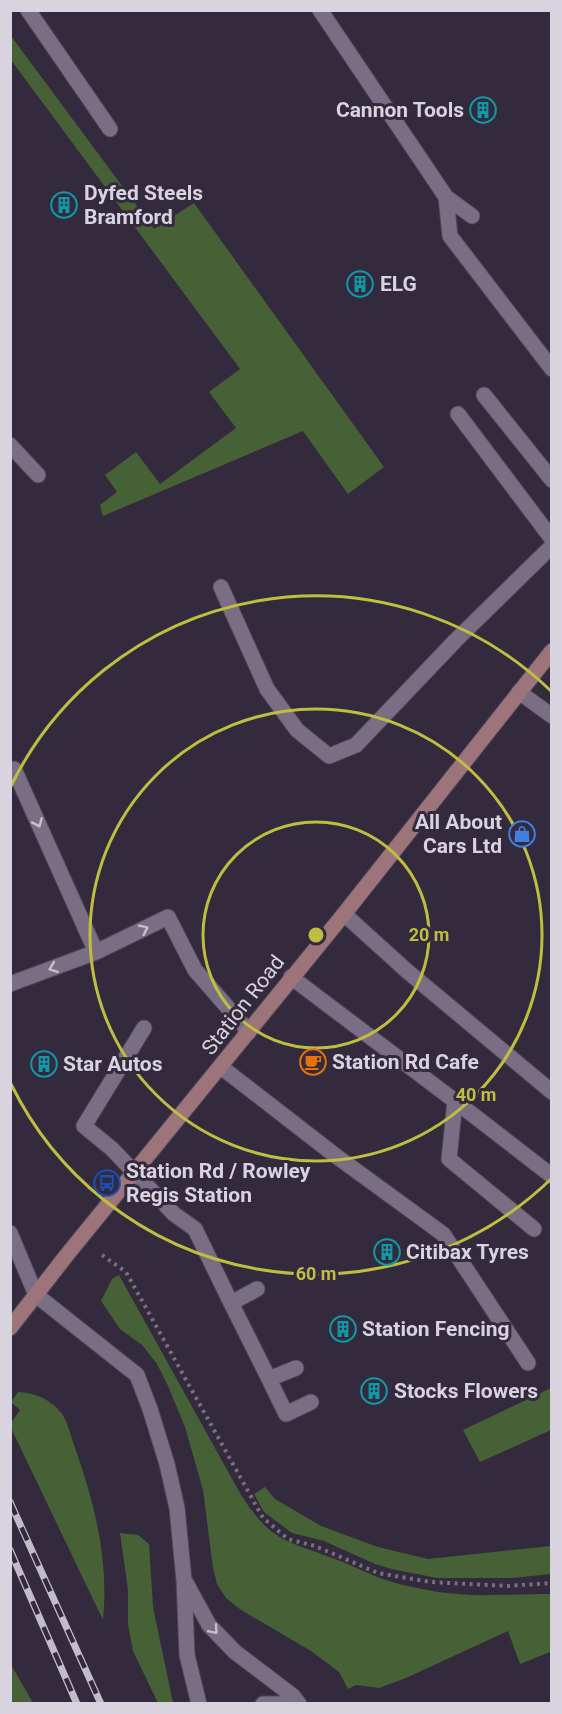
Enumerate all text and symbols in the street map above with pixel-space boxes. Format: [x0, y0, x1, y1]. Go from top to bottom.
building icon: Cannon Tools [468, 95, 498, 125]
place label: Cannon Tools [336, 98, 464, 122]
place label: Dyfed Steels Bramford [84, 181, 203, 229]
building icon: Dyfed Steels Bramford [49, 190, 79, 220]
building icon: ELG [345, 269, 375, 299]
place label: ELG [380, 272, 417, 296]
place label: All About Cars Ltd [415, 810, 502, 858]
one-way arrow [31, 816, 43, 827]
shop icon: All About Cars Ltd [507, 819, 537, 849]
one-way arrow [137, 924, 148, 936]
text: 20 m [409, 924, 449, 945]
centre of rings [306, 925, 326, 945]
street label: Station Road [197, 950, 289, 1060]
one-way arrow [49, 961, 59, 974]
cafe icon: Station Rd Cafe [298, 1047, 328, 1077]
building icon: Star Autos [29, 1049, 59, 1079]
place label: Station Rd Cafe [332, 1050, 479, 1074]
place label: Star Autos [63, 1052, 163, 1076]
text: 40 m [456, 1084, 496, 1105]
place label: Station Rd / Rowley Regis Station [126, 1159, 311, 1207]
bus stop icon: Station Rd / Rowley Regis Station [92, 1168, 122, 1198]
building icon: Citibax Tyres [372, 1237, 402, 1267]
place label: Citibax Tyres [406, 1240, 529, 1264]
text: 60 m [296, 1263, 336, 1284]
building icon: Station Fencing [328, 1314, 358, 1344]
place label: Station Fencing [362, 1317, 509, 1341]
building icon: Stocks Flowers [359, 1376, 389, 1406]
place label: Stocks Flowers [394, 1379, 538, 1403]
one-way arrow [207, 1623, 218, 1634]

